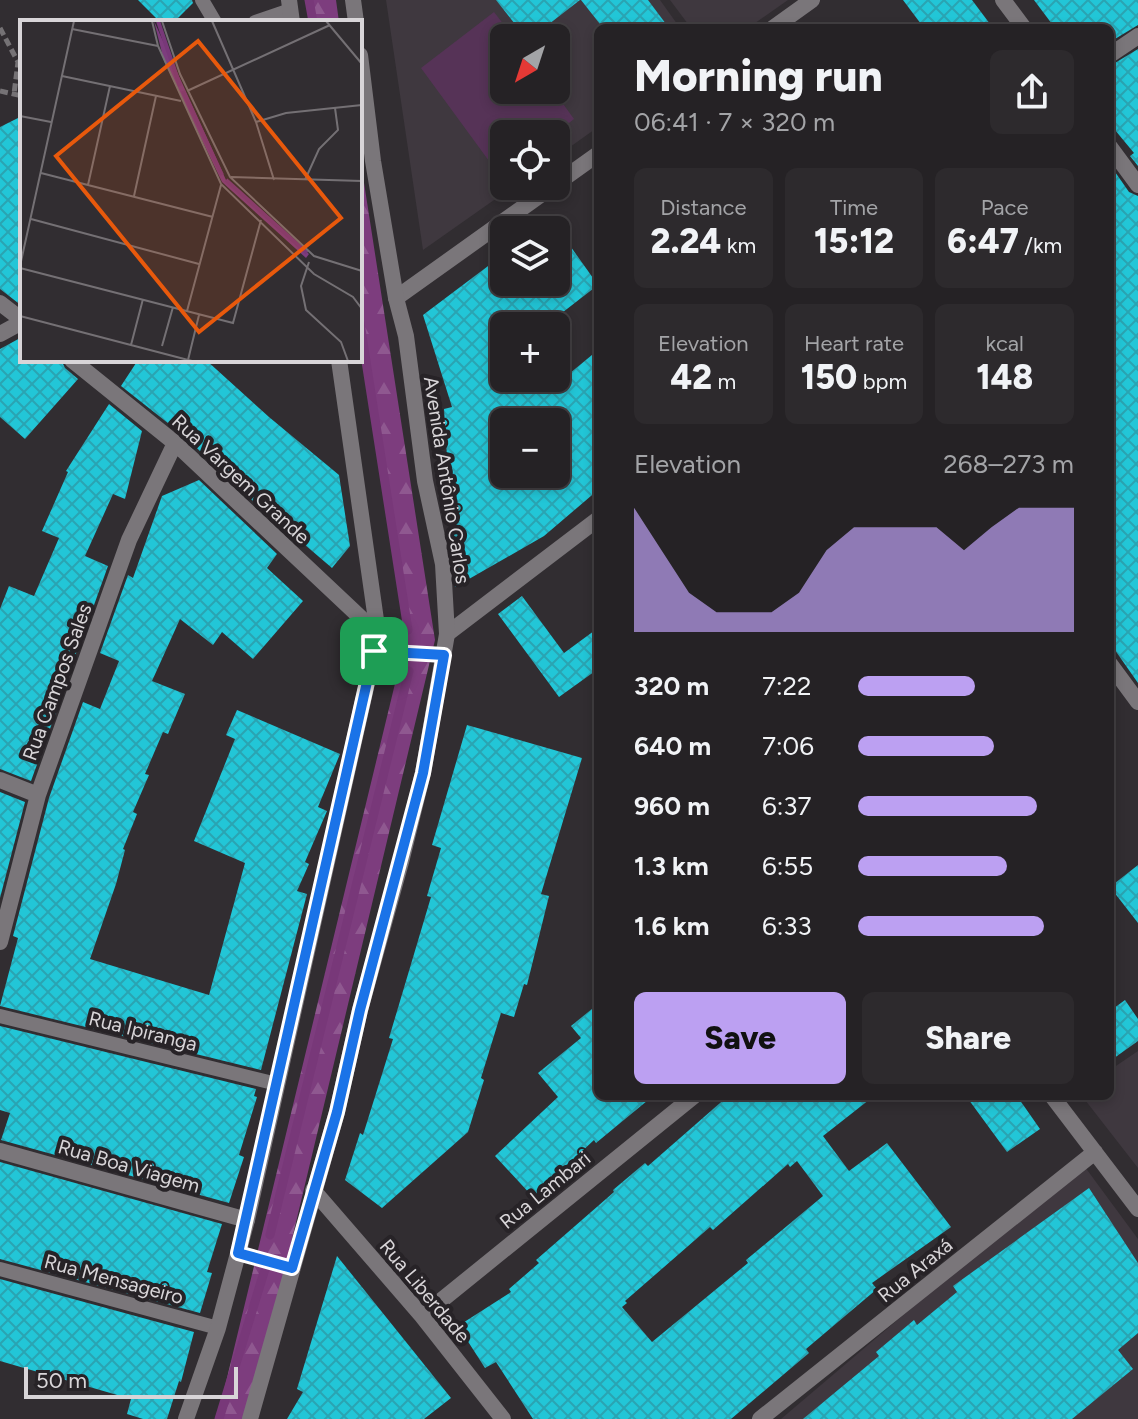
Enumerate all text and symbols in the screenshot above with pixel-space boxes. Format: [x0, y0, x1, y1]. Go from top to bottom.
inset map [20, 20, 362, 362]
north arrow [490, 24, 570, 104]
map controls [490, 24, 570, 488]
text: Morning run [634, 49, 883, 102]
button: share [990, 50, 1074, 134]
text: 06:41 · 7 × 320 m [634, 106, 835, 138]
button: locate [490, 120, 570, 200]
text: Distance [660, 194, 746, 221]
text: Time [830, 194, 878, 221]
text: Pace [981, 194, 1028, 221]
button: layers [490, 216, 570, 296]
text: 2.24 [651, 221, 721, 262]
text: 15:12 [814, 221, 894, 262]
text: 6:47 [947, 221, 1019, 262]
text: km [721, 232, 756, 259]
text: /km [1019, 232, 1062, 259]
button: + [490, 312, 570, 392]
text: Elevation [658, 330, 749, 357]
text: Heart rate [804, 330, 904, 357]
text: kcal [985, 330, 1024, 357]
text: 42 [670, 357, 712, 398]
text: 150 [801, 357, 857, 398]
text: 148 [976, 357, 1033, 398]
text: m [712, 368, 736, 395]
text: bpm [857, 368, 907, 395]
street label: Avenida Antônio Carlos [419, 374, 475, 586]
button: − [490, 408, 570, 488]
street label: Rua Vargem Grande [167, 409, 315, 549]
text: Elevation [634, 448, 741, 480]
text: 268–273 m [943, 448, 1074, 480]
street label: Rua Campos Sales [17, 600, 97, 764]
pin [340, 617, 408, 685]
icon: arrive [352, 629, 396, 673]
text: 320 m [634, 670, 709, 702]
text: 7:22 [762, 670, 812, 702]
text: 640 m [634, 730, 711, 762]
text: 7:06 [762, 730, 814, 762]
text: 960 m [634, 790, 710, 822]
text: 6:37 [762, 790, 811, 822]
text: 1.3 km [634, 850, 709, 882]
text: 6:55 [762, 850, 813, 882]
text: 1.6 km [634, 910, 709, 942]
text: 6:33 [762, 910, 812, 942]
button: Save [634, 992, 846, 1084]
button: Share [862, 992, 1074, 1084]
street label: Rua Ipiranga [86, 1006, 200, 1056]
street label: Rua Boa Viagem [55, 1134, 203, 1198]
street label: Rua Lambari [495, 1146, 595, 1234]
street label: Rua Araxá [873, 1233, 957, 1307]
street label: Rua Liberdade [375, 1234, 475, 1348]
street label: Rua Mensageiro [42, 1249, 186, 1309]
scale bar [24, 1363, 238, 1399]
text: 50 m [36, 1367, 87, 1394]

